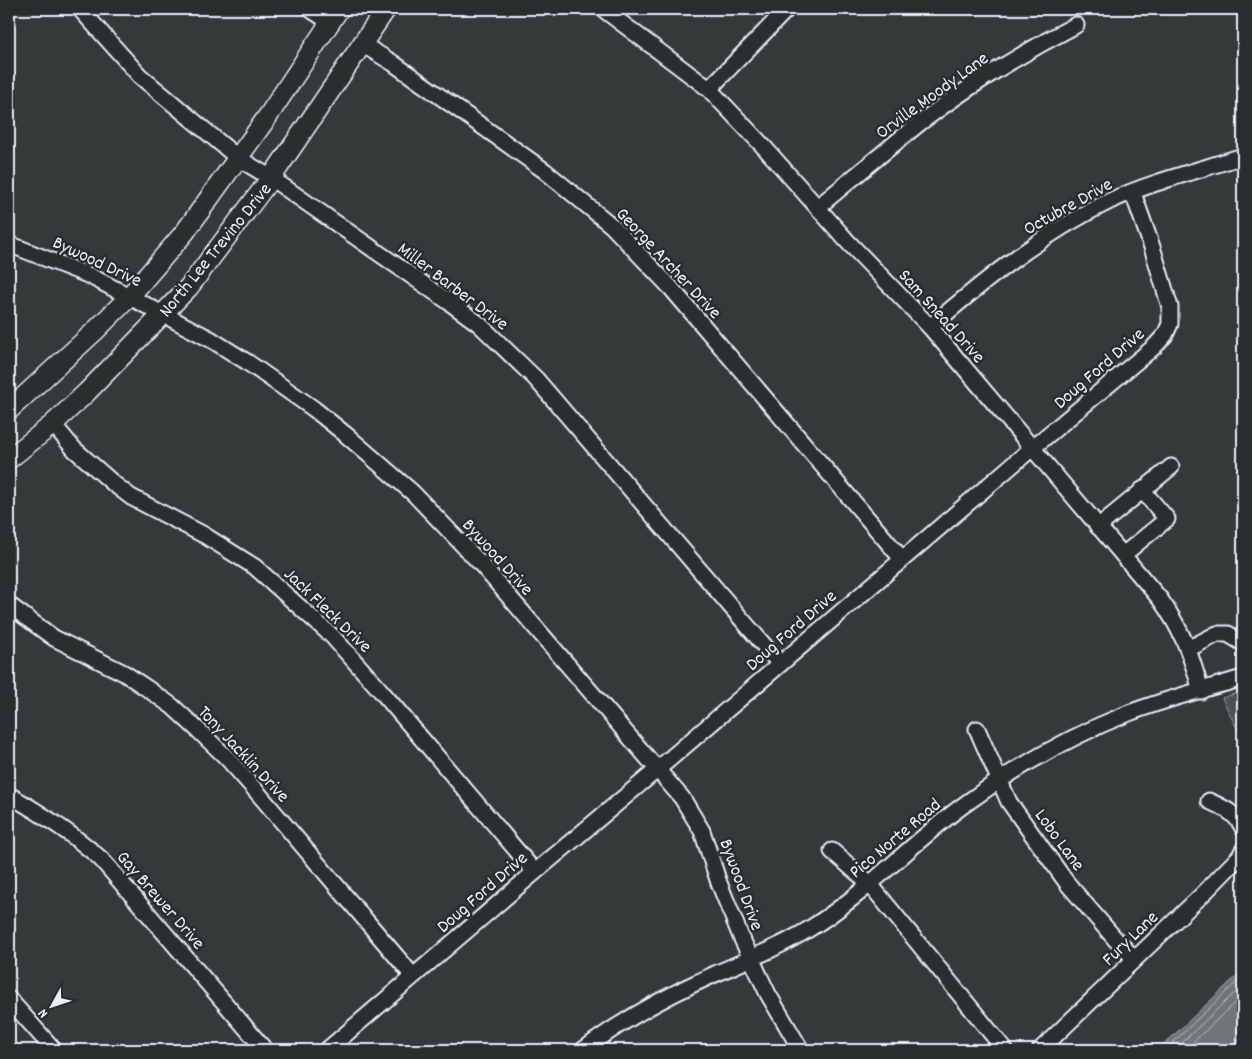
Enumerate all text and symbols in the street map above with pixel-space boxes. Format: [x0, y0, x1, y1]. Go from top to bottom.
street label: Orville Moody Lane [871, 47, 995, 147]
street label: Octubre Drive [1019, 172, 1118, 244]
street label: North Lee Trevino Drive [154, 178, 280, 324]
street label: George Archer Drive [608, 202, 727, 326]
street label: Bywood Drive [47, 231, 146, 296]
street label: Miller Barber Drive [391, 237, 513, 339]
street label: Sam Snead Drive [891, 264, 990, 371]
street label: Doug Ford Drive [1049, 322, 1152, 417]
street label: Bywood Drive [454, 514, 538, 603]
street label: Jack Fleck Drive [276, 562, 377, 661]
street label: Doug Ford Drive [741, 584, 844, 679]
street label: Tony Jacklin Drive [190, 701, 295, 810]
street label: Pico Norte Road [844, 793, 948, 886]
street label: Lobo Lane [1026, 804, 1090, 878]
street label: Bywood Drive [711, 836, 769, 935]
street label: Gay Brewer Drive [109, 846, 210, 957]
street label: Doug Ford Drive [432, 846, 535, 941]
street label: Fury Lane [1097, 906, 1166, 973]
north arrow [28, 982, 78, 1032]
text: N [34, 1004, 53, 1022]

